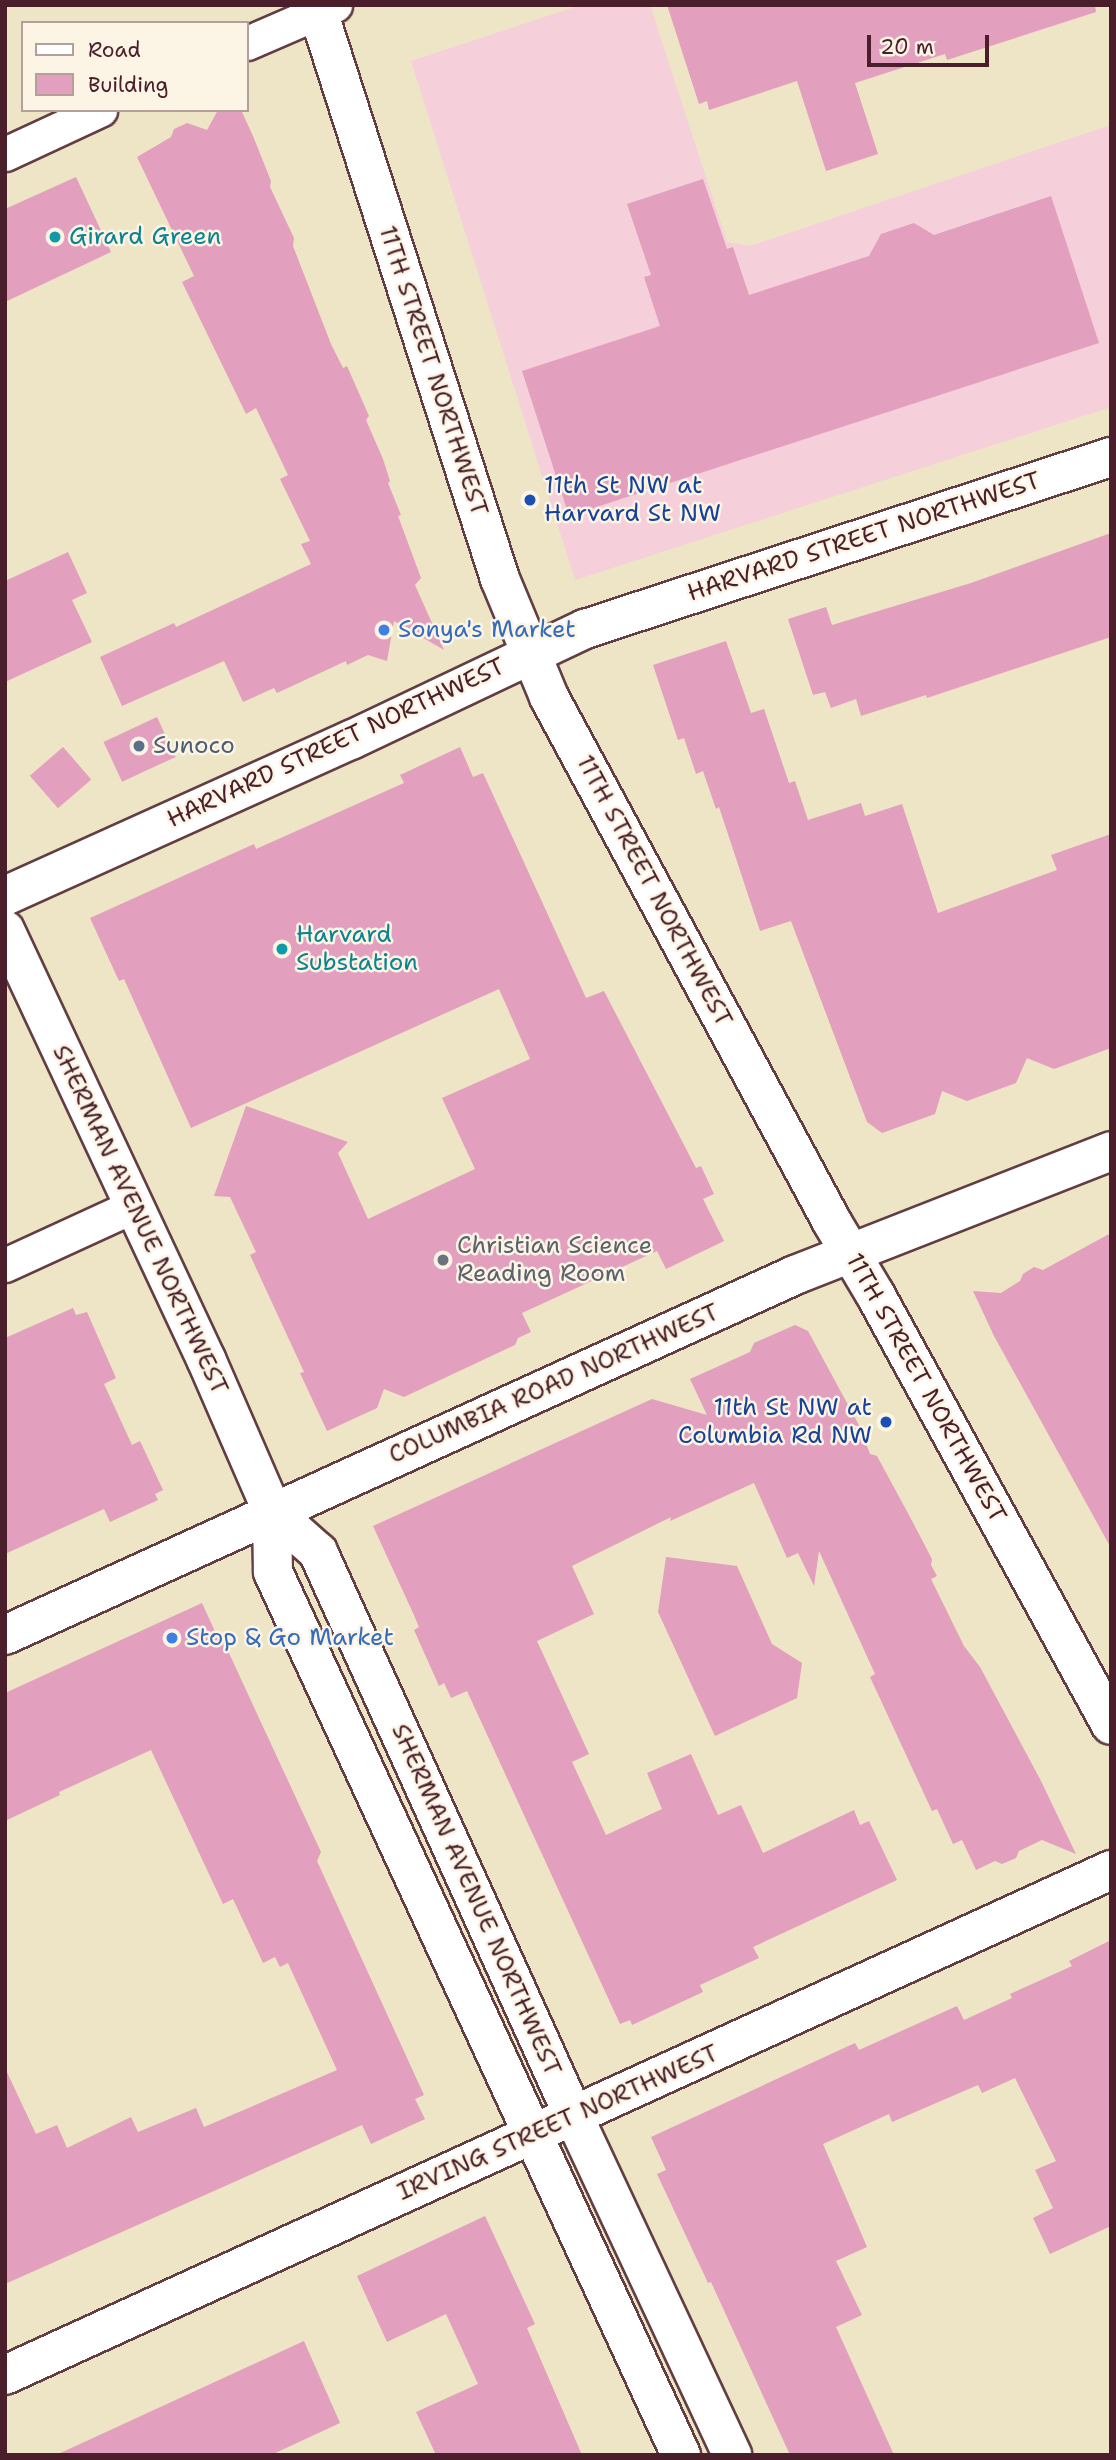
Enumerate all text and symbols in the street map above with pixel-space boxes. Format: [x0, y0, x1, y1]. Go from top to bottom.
legend [21, 21, 248, 112]
scale bar [871, 21, 993, 65]
text: 20 m [880, 33, 934, 61]
text: Road [88, 36, 141, 64]
text: Building [88, 71, 168, 99]
street label: 11TH STREET NORTHWEST [372, 222, 494, 520]
place label: Girard Green [69, 223, 221, 251]
marker: Girard Green [47, 229, 63, 245]
street label: HARVARD STREET NORTHWEST [684, 466, 1044, 608]
place label: 11th St NW at Harvard St NW [544, 472, 721, 528]
marker: 11th St NW at Harvard St NW [522, 492, 538, 508]
place label: Sonya's Market [398, 616, 576, 644]
marker: Sonya's Market [376, 622, 392, 638]
street label: HARVARD STREET NORTHWEST [163, 652, 509, 834]
place label: Sunoco [153, 732, 235, 760]
marker: Sunoco [131, 738, 147, 754]
street label: 11TH STREET NORTHWEST [570, 750, 738, 1032]
place label: Harvard Substation [296, 921, 418, 977]
marker: Harvard Substation [274, 941, 290, 957]
street label: SHERMAN AVENUE NORTHWEST [46, 1041, 234, 1399]
place label: Christian Science Reading Room [457, 1232, 652, 1288]
street label: 11TH STREET NORTHWEST [840, 1248, 1012, 1528]
marker: Christian Science Reading Room [435, 1252, 451, 1268]
street label: COLUMBIA ROAD NORTHWEST [384, 1298, 724, 1470]
place label: 11th St NW at Columbia Rd NW [678, 1394, 872, 1450]
marker: 11th St NW at Columbia Rd NW [878, 1414, 894, 1430]
place label: Stop & Go Market [186, 1624, 394, 1652]
marker: Stop & Go Market [164, 1630, 180, 1646]
street label: SHERMAN AVENUE NORTHWEST [385, 1719, 567, 2081]
street label: IRVING STREET NORTHWEST [393, 2039, 723, 2207]

